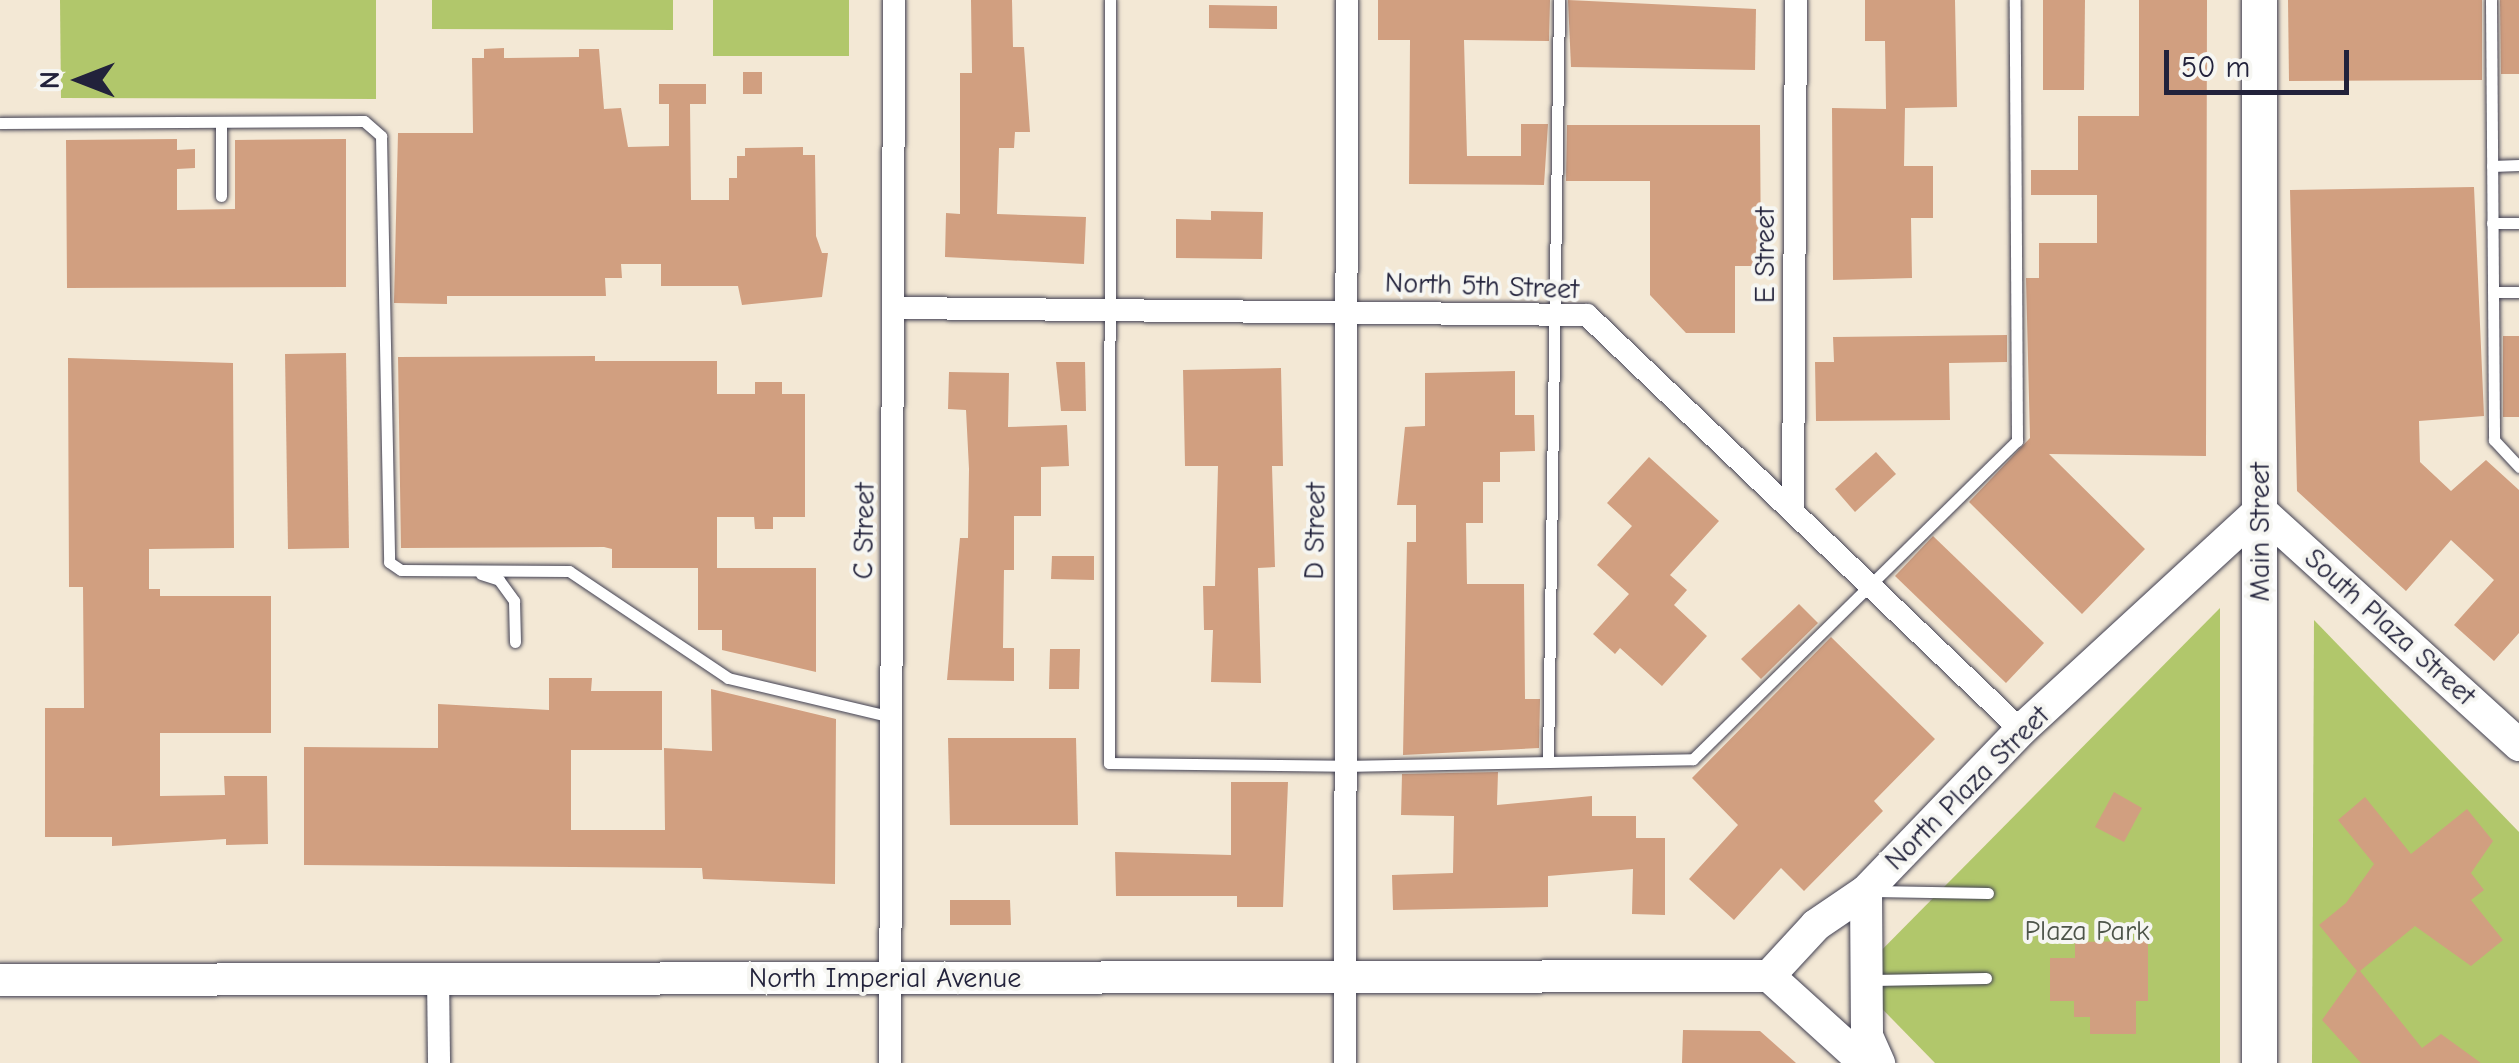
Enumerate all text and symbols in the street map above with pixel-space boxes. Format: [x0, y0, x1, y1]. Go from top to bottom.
north arrow [30, 30, 130, 130]
scale bar [2169, 30, 2354, 92]
text: 50 m [2181, 50, 2250, 85]
text: N [34, 71, 66, 89]
street label: E Street [1748, 207, 1782, 303]
street label: North 5th Street [1384, 266, 1580, 306]
street label: Main Street [2243, 462, 2277, 602]
street label: C Street [846, 482, 882, 580]
street label: D Street [1297, 482, 1333, 580]
street label: South Plaza Street [2298, 541, 2482, 713]
street label: North Plaza Street [1878, 699, 2056, 877]
park label: Plaza Park [2024, 914, 2150, 948]
street label: North Imperial Avenue [749, 961, 1021, 995]

